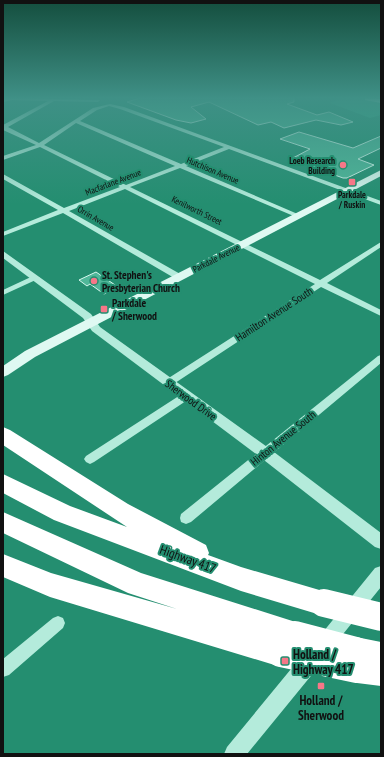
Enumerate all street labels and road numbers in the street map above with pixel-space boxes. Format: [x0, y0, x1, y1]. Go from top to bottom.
street label: Hutchison Avenue [185, 154, 241, 186]
street label: Macfarlane Avenue [84, 166, 143, 198]
street label: Kenilworth Street [170, 193, 224, 227]
street label: Orrin Avenue [76, 203, 116, 233]
street label: Parkdale Avenue [191, 241, 242, 275]
street label: Hamilton Avenue South [233, 284, 315, 344]
street label: Sherwood Drive [163, 377, 220, 424]
street label: Hinton Avenue South [248, 407, 319, 469]
street label: Highway 417 [157, 541, 219, 577]

